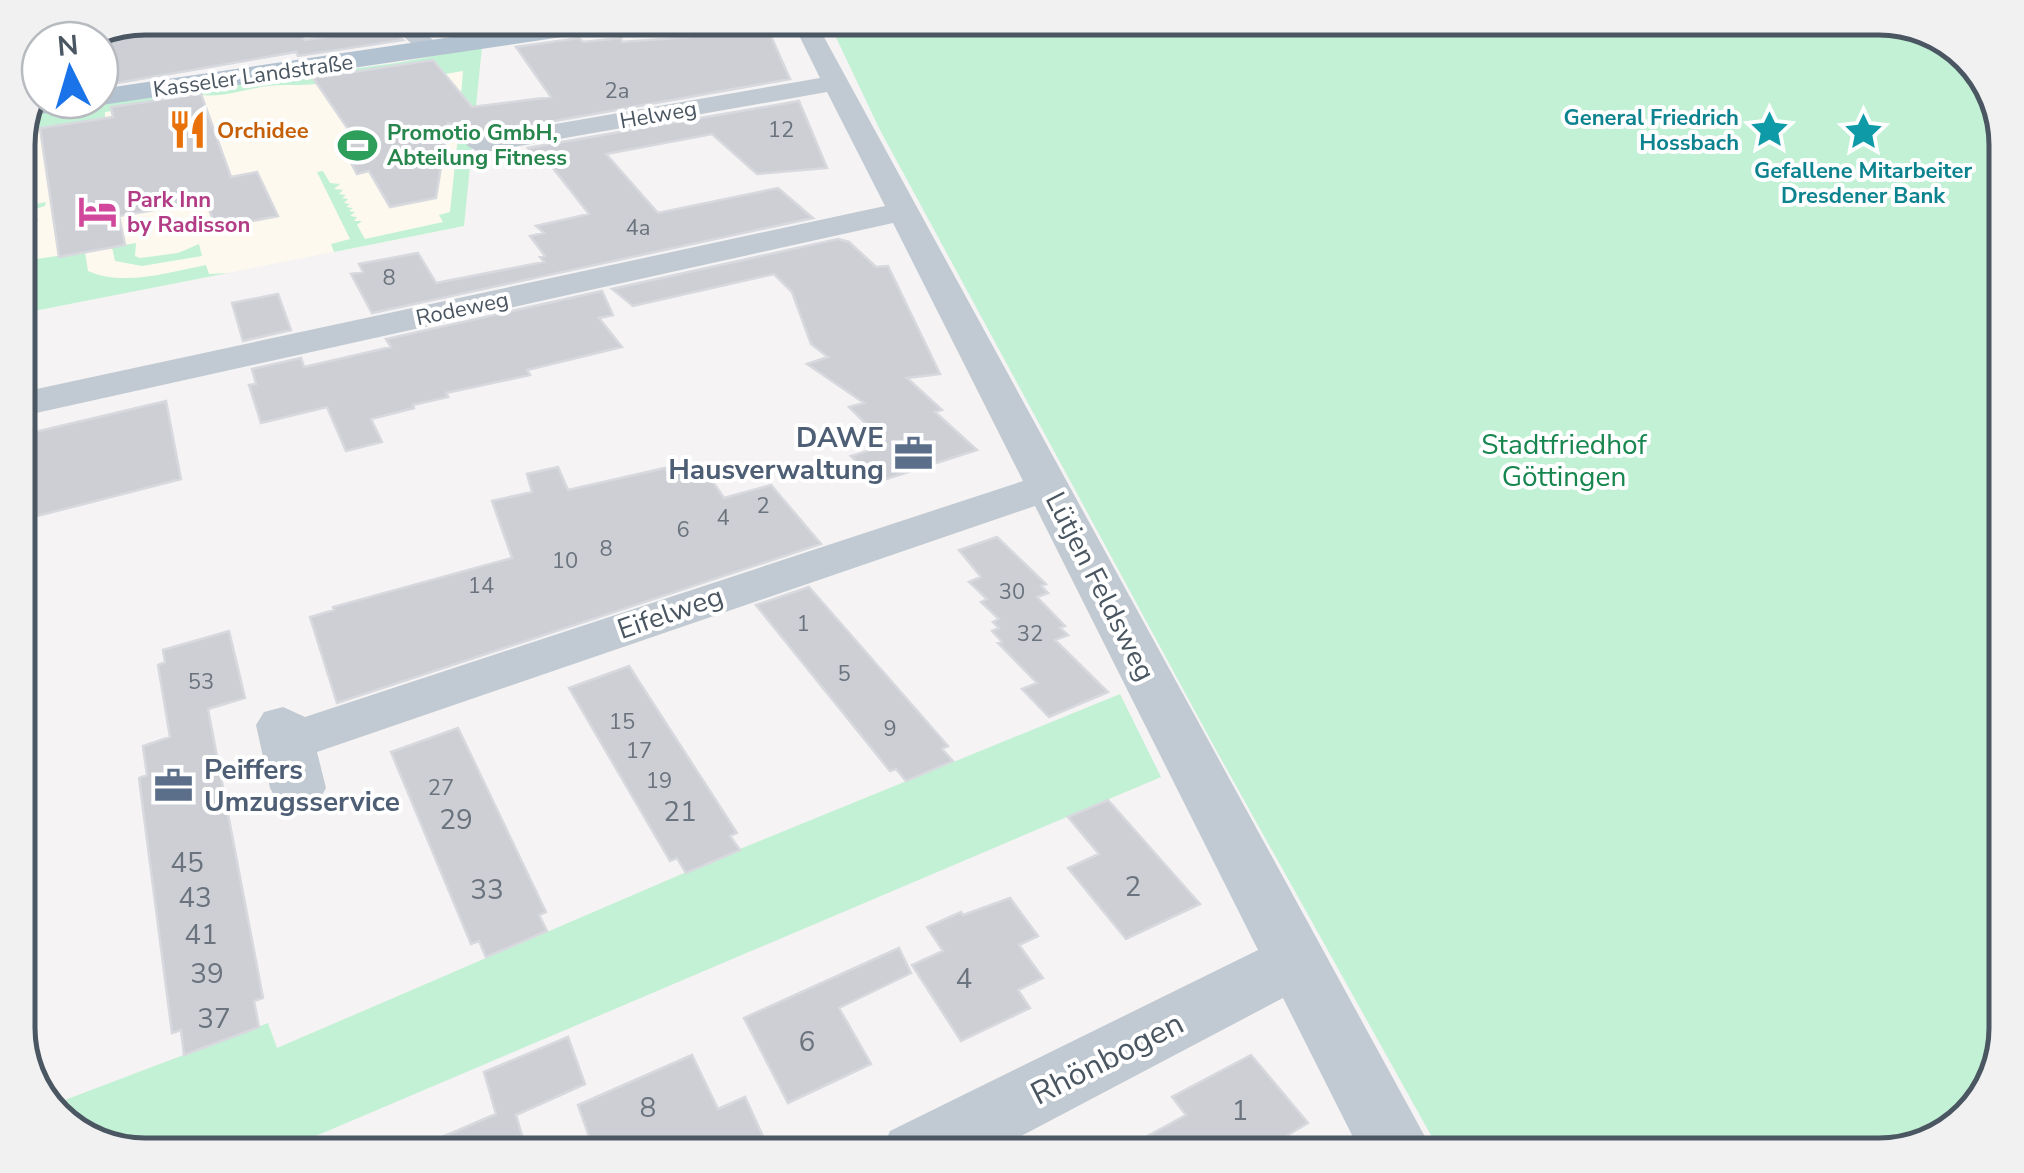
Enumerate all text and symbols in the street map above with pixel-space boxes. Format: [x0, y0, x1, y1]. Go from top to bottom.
north arrow [20, 20, 120, 120]
text: N [56, 26, 80, 66]
street label: Kasseler Landstraße [151, 47, 355, 105]
house number: 2a [605, 76, 629, 106]
street label: Helweg [617, 93, 699, 136]
place label: General Friedrich Hossbach [1564, 103, 1739, 158]
restaurant icon: Orchidee [166, 109, 208, 151]
place icon: General Friedrich Hossbach [1748, 109, 1790, 151]
place icon: Gefallene Mitarbeiter Dresdener Bank [1842, 110, 1884, 152]
house number: 12 [768, 115, 794, 145]
place label: Orchidee [217, 116, 309, 146]
place label: Promotio GmbH, Abteilung Fitness [387, 118, 567, 173]
sports icon: Promotio GmbH, Abteilung Fitness [336, 124, 378, 166]
place label: Gefallene Mitarbeiter Dresdener Bank [1754, 156, 1972, 211]
place label: Park Inn by Radisson [127, 185, 250, 240]
hotel icon: Park Inn by Radisson [76, 191, 118, 233]
house number: 4a [626, 213, 650, 243]
house number: 8 [382, 263, 396, 293]
street label: Rodeweg [413, 285, 511, 333]
place label: DAWE Hausverwaltung [668, 419, 884, 489]
park label: Stadtfriedhof Göttingen [1481, 426, 1648, 496]
office icon: DAWE Hausverwaltung [893, 432, 935, 474]
street label: Lütjen Feldsweg [1036, 486, 1164, 687]
house number: 2 [756, 491, 770, 521]
house number: 4 [716, 503, 730, 533]
house number: 6 [676, 515, 690, 545]
house number: 8 [599, 534, 613, 564]
house number: 10 [552, 546, 578, 576]
house number: 14 [468, 571, 494, 601]
street label: Eifelweg [612, 577, 728, 649]
house number: 30 [999, 577, 1025, 607]
house number: 1 [796, 609, 810, 639]
house number: 32 [1017, 619, 1043, 649]
house number: 5 [837, 659, 851, 689]
house number: 53 [188, 667, 214, 697]
house number: 15 [609, 707, 635, 737]
house number: 9 [883, 714, 897, 744]
house number: 17 [626, 736, 652, 766]
place label: Peiffers Umzugsservice [204, 751, 400, 821]
office icon: Peiffers Umzugsservice [153, 764, 195, 806]
house number: 19 [646, 766, 672, 796]
house number: 27 [428, 773, 454, 803]
house number: 21 [663, 793, 697, 831]
house number: 29 [439, 801, 473, 839]
house number: 45 [170, 844, 204, 882]
house number: 2 [1125, 868, 1141, 906]
house number: 33 [470, 871, 504, 909]
house number: 43 [178, 879, 212, 917]
house number: 41 [184, 916, 218, 954]
house number: 39 [190, 955, 224, 993]
house number: 4 [956, 960, 972, 998]
house number: 37 [197, 1000, 231, 1038]
street label: Rhönbogen [1024, 1002, 1191, 1115]
house number: 6 [799, 1023, 815, 1061]
house number: 8 [640, 1089, 656, 1127]
house number: 1 [1232, 1092, 1248, 1130]

